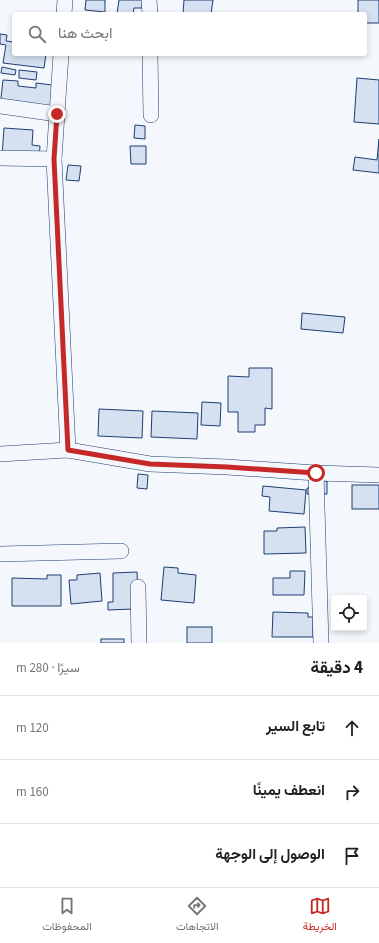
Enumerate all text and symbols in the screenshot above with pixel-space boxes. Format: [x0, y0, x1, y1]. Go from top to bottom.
search box [12, 12, 367, 56]
icon: search [26, 23, 48, 45]
text: ابحث هنا [58, 23, 112, 44]
route end [48, 105, 66, 123]
route start [307, 464, 325, 482]
map controls [331, 595, 367, 631]
button: locate [331, 595, 367, 631]
text: 4 دقيقة [311, 656, 363, 680]
text: سيرًا · 280 m [16, 659, 80, 677]
text: تابع السير [266, 716, 325, 737]
icon: ahead [341, 717, 363, 739]
text: 120 m [16, 719, 49, 737]
text: انعطف يمينًا [253, 780, 325, 801]
icon: right [341, 781, 363, 803]
text: 160 m [16, 783, 49, 801]
text: الوصول إلى الوجهة [215, 844, 325, 865]
icon: arrive [341, 845, 363, 867]
tab: المحفوظات [42, 895, 92, 936]
tab: الاتجاهات [176, 895, 219, 936]
tab: الخريطة [303, 895, 337, 936]

